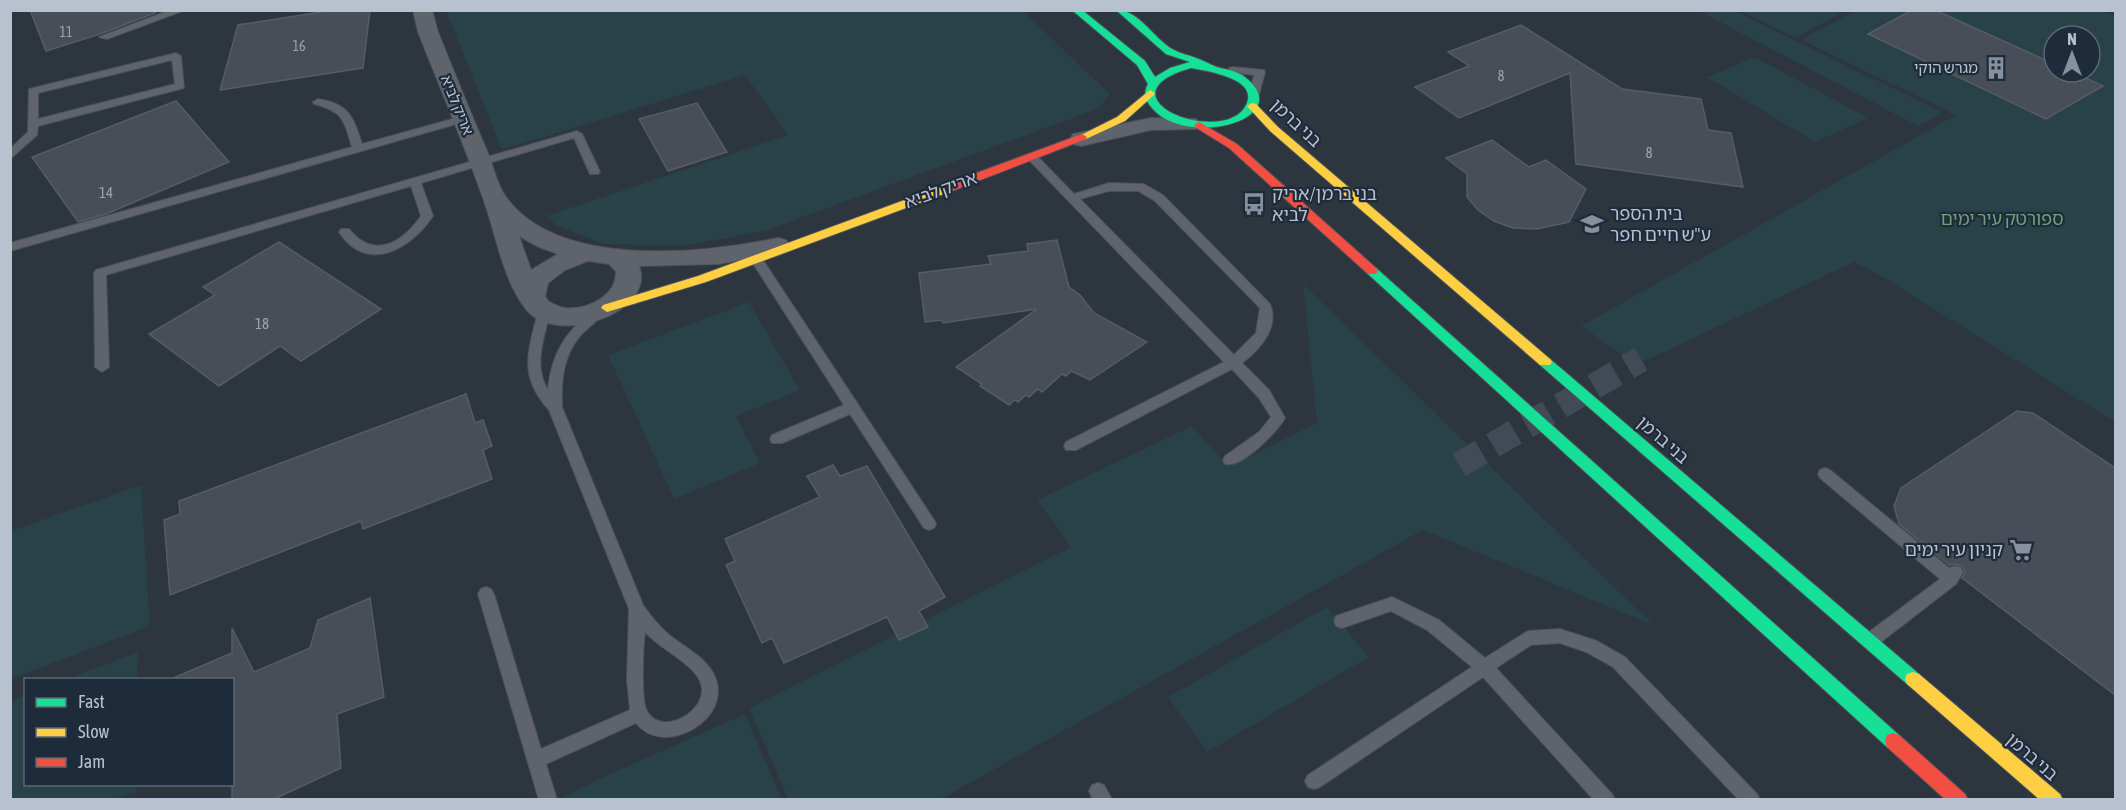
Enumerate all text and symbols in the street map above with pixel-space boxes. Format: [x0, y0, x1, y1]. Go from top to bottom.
house number: 11 [59, 24, 73, 40]
north arrow [2042, 24, 2102, 84]
text: N [2067, 30, 2077, 48]
house number: 16 [292, 38, 306, 54]
building icon: מגרש הוקי [1983, 55, 2009, 81]
place label: מגרש הוקי [1914, 59, 1978, 76]
house number: 8 [1498, 68, 1505, 84]
street label: אריק לביא [438, 72, 477, 137]
street label: בני ברמן [1267, 94, 1326, 151]
house number: 8 [1645, 144, 1653, 161]
street label: אריק לביא [902, 167, 980, 212]
place label: בני ברמן/אריק לביא [1272, 183, 1377, 225]
house number: 14 [99, 184, 113, 201]
bus stop icon: בני ברמן/אריק לביא [1241, 191, 1267, 217]
place label: בית הספר ע"ש חיים חפר [1610, 203, 1711, 245]
park label: ספורטק עיר ימים [1941, 208, 2063, 229]
school or university icon: בית הספר ע"ש חיים חפר [1579, 211, 1605, 237]
house number: 18 [255, 315, 269, 332]
street label: בני ברמן [1633, 411, 1693, 468]
supermarket icon: קניון עיר ימים [2008, 537, 2034, 563]
place label: קניון עיר ימים [1904, 539, 2003, 560]
legend [24, 678, 234, 786]
text: Fast [78, 691, 105, 712]
text: Slow [78, 721, 109, 742]
street label: בני ברמן [2002, 728, 2062, 785]
text: Jam [78, 751, 105, 772]

